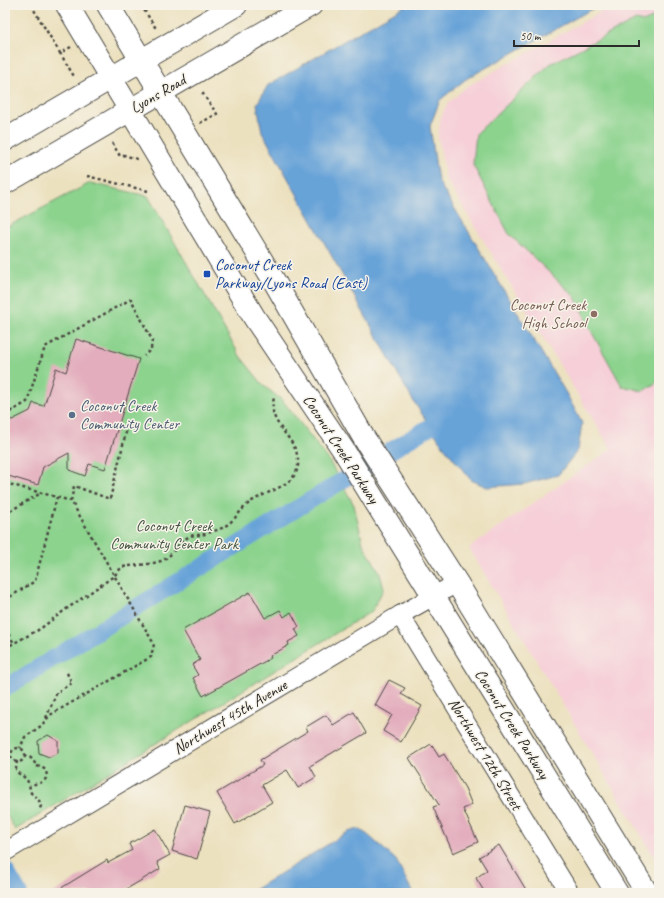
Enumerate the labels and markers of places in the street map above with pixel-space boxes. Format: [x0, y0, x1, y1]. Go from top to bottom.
place label: Coconut Creek Parkway/Lyons Road (East) [215, 255, 368, 293]
marker: Coconut Creek Parkway/Lyons Road (East) [202, 269, 212, 279]
place label: Coconut Creek High School [510, 295, 589, 333]
marker: Coconut Creek High School [589, 309, 599, 319]
place label: Coconut Creek Community Center [80, 396, 180, 434]
marker: Coconut Creek Community Center [67, 410, 77, 420]

